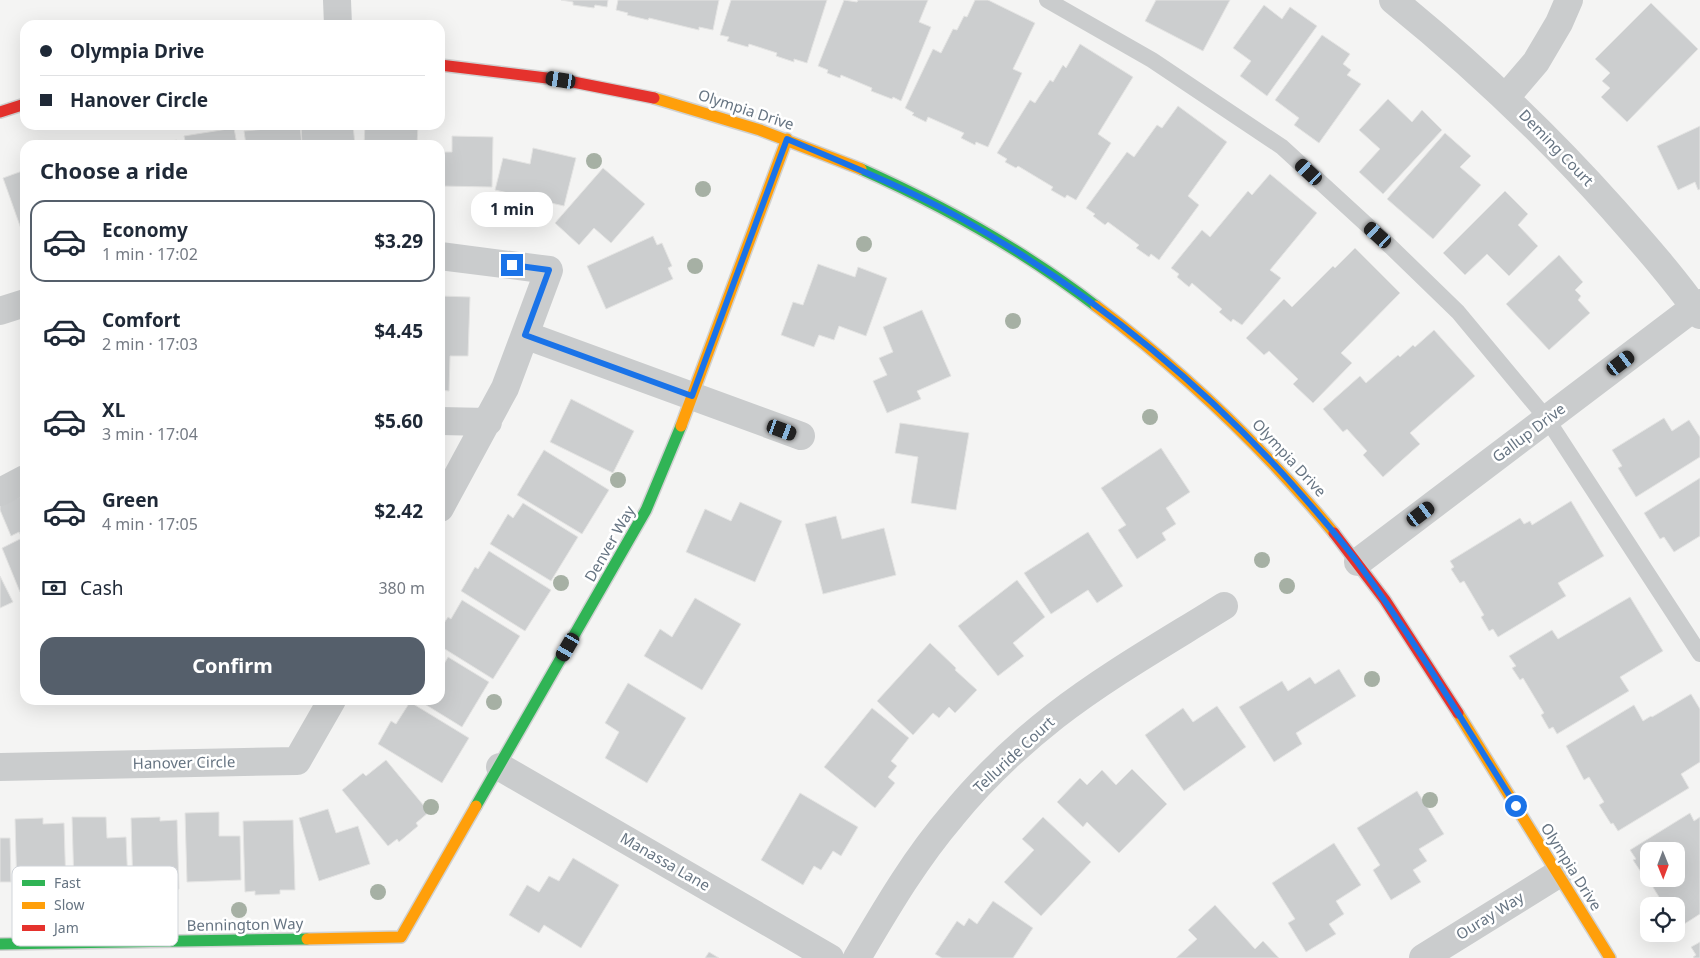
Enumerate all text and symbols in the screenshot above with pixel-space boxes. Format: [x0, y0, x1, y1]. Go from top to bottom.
text: Olympia Drive [70, 38, 204, 64]
car [545, 70, 576, 90]
street label: Olympia Drive [696, 84, 797, 134]
text: Hanover Circle [70, 87, 208, 113]
street label: Deming Court [1515, 105, 1599, 190]
text: Choose a ride [40, 155, 188, 185]
car [1292, 156, 1325, 188]
callout: 1 min [471, 192, 553, 228]
text: 1 min [490, 198, 534, 220]
text: Economy [102, 217, 188, 243]
icon: car [42, 219, 87, 264]
car [1361, 219, 1394, 251]
text: $3.29 [374, 228, 423, 254]
text: 1 min · 17:02 [102, 243, 198, 265]
route end [501, 254, 523, 276]
text: Comfort [102, 307, 181, 333]
icon: car [42, 309, 87, 354]
text: $4.45 [374, 318, 423, 344]
text: 2 min · 17:03 [102, 333, 198, 355]
car [1604, 348, 1637, 378]
text: XL [102, 397, 125, 423]
street label: Gallup Drive [1488, 398, 1569, 466]
icon: car [42, 399, 87, 444]
text: $5.60 [374, 408, 423, 434]
street label: Olympia Drive [1248, 414, 1331, 501]
car [765, 418, 798, 442]
text: 3 min · 17:04 [102, 423, 198, 445]
text: Green [102, 487, 159, 513]
icon: car [42, 489, 87, 534]
text: $2.42 [374, 498, 423, 524]
car [1404, 499, 1437, 529]
street label: Denver Way [579, 502, 639, 585]
text: 4 min · 17:05 [102, 513, 198, 535]
icon: cash [40, 574, 68, 602]
text: Cash [80, 575, 124, 601]
text: 380 m [378, 577, 425, 599]
car [554, 630, 581, 664]
button: Confirm [40, 637, 425, 695]
street label: Telluride Court [969, 711, 1059, 797]
street label: Hanover Circle [133, 751, 235, 773]
route start [1505, 795, 1527, 817]
street label: Olympia Drive [1537, 819, 1607, 914]
street label: Manassa Lane [617, 827, 714, 895]
north arrow [1640, 842, 1685, 888]
map controls [1640, 842, 1685, 942]
legend [12, 866, 178, 946]
text: Fast [54, 873, 81, 892]
street label: Ouray Way [1452, 886, 1528, 944]
text: Slow [54, 895, 85, 914]
button: locate [1640, 897, 1685, 942]
street label: Bennington Way [187, 913, 304, 935]
text: Jam [52, 918, 79, 937]

